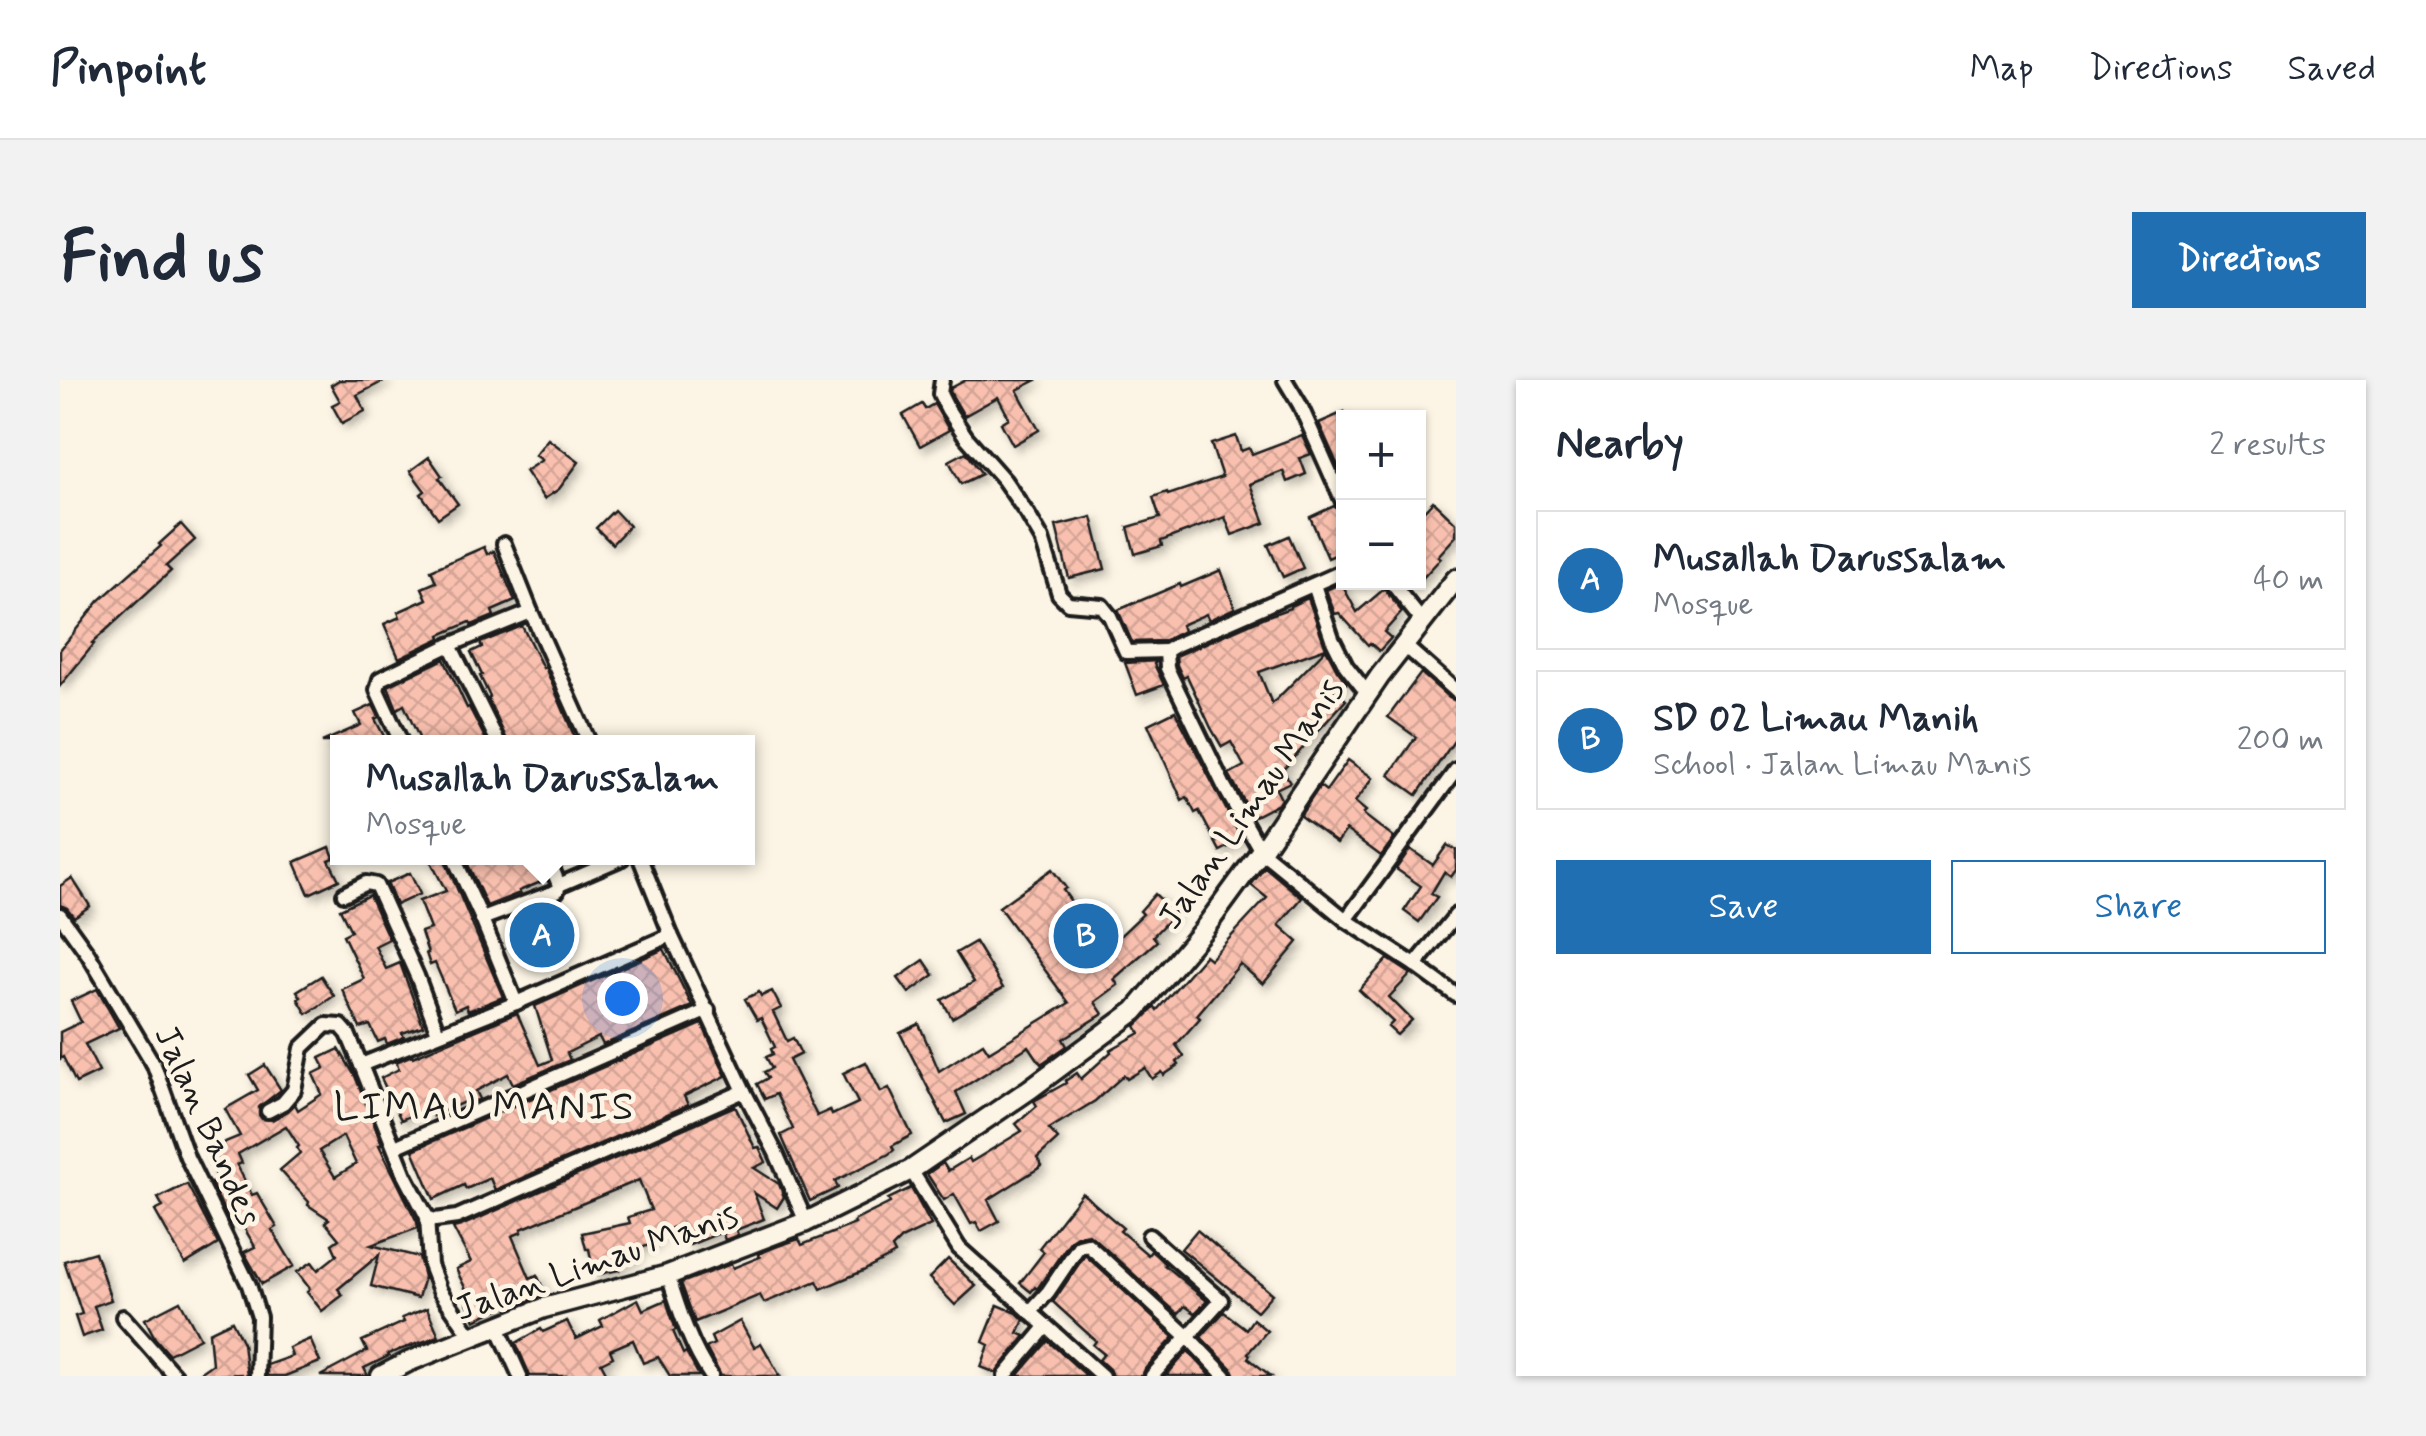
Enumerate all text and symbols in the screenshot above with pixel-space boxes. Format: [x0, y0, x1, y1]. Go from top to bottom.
text: Pinpoint [50, 38, 207, 101]
text: Map [1970, 46, 2034, 92]
text: Directions [2089, 46, 2233, 92]
text: Saved [2288, 46, 2376, 92]
button: Directions [2132, 212, 2366, 308]
text: Find us [60, 214, 264, 306]
map controls [1336, 410, 1426, 590]
button: + [1336, 410, 1426, 500]
text: Nearby [1556, 418, 1684, 473]
text: 2 results [2209, 424, 2326, 466]
button: − [1336, 500, 1426, 590]
text: Musallah Darussalam [1653, 535, 2006, 584]
text: A [1580, 559, 1601, 601]
text: 40 m [2253, 559, 2324, 601]
text: Mosque [1653, 584, 1753, 626]
street label: Jalan Limau Manis [1148, 670, 1355, 939]
text: SD 02 Limau Manih [1653, 695, 1979, 744]
text: B [1580, 719, 1601, 761]
text: 200 m [2237, 719, 2324, 761]
popup [330, 735, 755, 865]
text: School · Jalan Limau Manis [1653, 744, 2031, 786]
text: Musallah Darussalam [366, 755, 719, 804]
text: Mosque [366, 804, 466, 846]
button: Save [1556, 860, 1931, 954]
button: Share [1951, 860, 2326, 954]
pin: A [510, 898, 574, 972]
pin: B [1054, 898, 1118, 974]
your location [597, 973, 648, 1024]
street label: Jalan Bandes [143, 1019, 272, 1233]
district label: LIMAU MANIS [334, 1082, 636, 1134]
street label: Jalan Limau Manis [449, 1193, 744, 1333]

